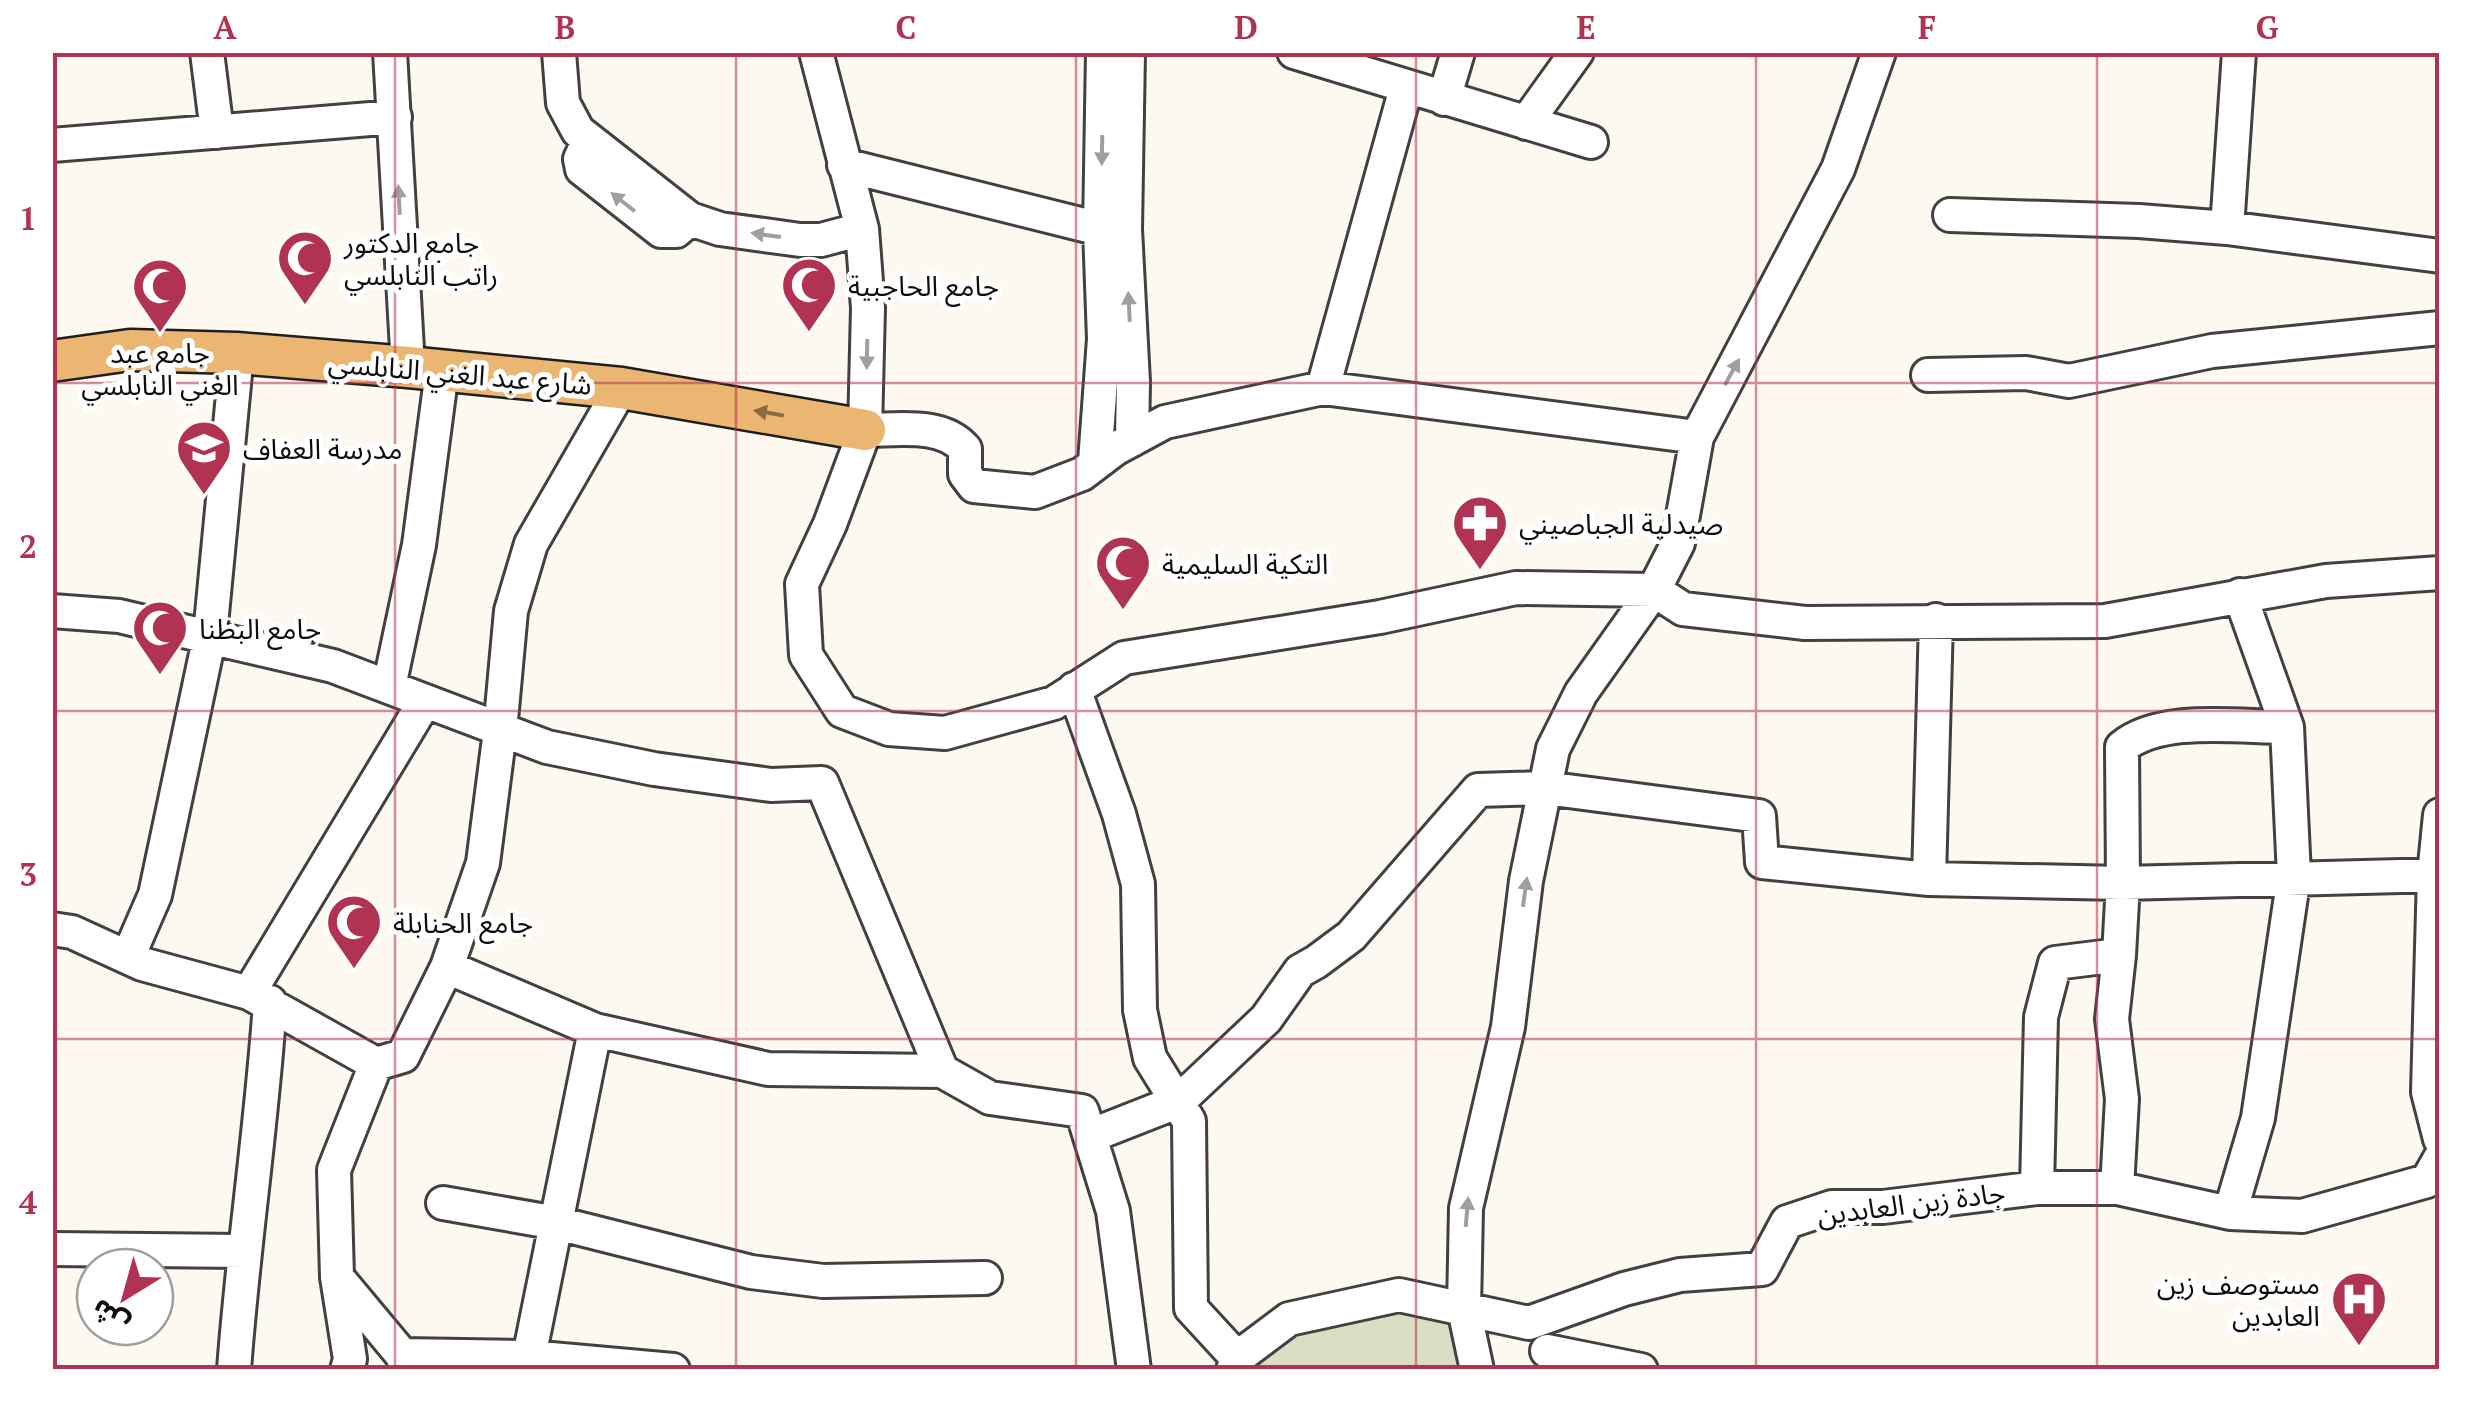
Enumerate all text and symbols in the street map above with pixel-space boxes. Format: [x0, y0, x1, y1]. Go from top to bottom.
text: A [213, 6, 237, 48]
text: B [555, 6, 575, 48]
text: C [896, 6, 916, 48]
text: D [1234, 6, 1258, 48]
text: E [1576, 6, 1596, 48]
text: F [1918, 6, 1936, 48]
text: G [2256, 6, 2279, 48]
one-way arrow [1093, 134, 1109, 166]
one-way arrow [391, 183, 407, 215]
one-way arrow [610, 192, 636, 212]
text: 1 [19, 197, 37, 239]
place label: جامع الدكتور راتب النابلسي [343, 224, 498, 296]
one-way arrow [750, 227, 781, 243]
mosque icon: جامع الدكتور راتب النابلسي [275, 228, 335, 307]
mosque icon: جامع الحاجبية [779, 255, 839, 334]
mosque icon: جامع عبد الغني النابلسي [130, 256, 190, 335]
place label: جامع الحاجبية [848, 267, 999, 307]
one-way arrow [1121, 291, 1137, 323]
place label: جامع عبد الغني النابلسي [81, 334, 239, 406]
one-way arrow [858, 338, 874, 370]
street label: شارع عبد الغني النابلسي [326, 343, 593, 406]
one-way arrow [1723, 357, 1740, 386]
one-way arrow [753, 405, 784, 420]
school or university icon: مدرسة العفاف [174, 418, 234, 497]
place label: مدرسة العفاف [243, 430, 402, 467]
pharmacy icon: صيدلية الجباصيني [1450, 493, 1510, 572]
place label: صيدلية الجباصيني [1519, 505, 1723, 545]
text: 2 [19, 525, 37, 567]
mosque icon: التكية السليمية [1093, 533, 1153, 612]
place label: التكية السليمية [1162, 545, 1328, 582]
mosque icon: جامع البظنا [130, 598, 190, 677]
place label: جامع البظنا [199, 610, 321, 650]
text: 3 [19, 853, 37, 895]
one-way arrow [1517, 876, 1533, 908]
mosque icon: جامع الحنابلة [324, 892, 384, 971]
place label: جامع الحنابلة [393, 904, 533, 944]
street label: جادة زين العابدين [1815, 1173, 2007, 1233]
text: 4 [19, 1181, 37, 1223]
one-way arrow [1459, 1195, 1475, 1227]
north arrow [75, 1247, 175, 1347]
place label: مستوصف زين العابدين [2157, 1265, 2320, 1334]
hospital icon: مستوصف زين العابدين [2329, 1269, 2389, 1348]
text: ش [83, 1291, 136, 1344]

